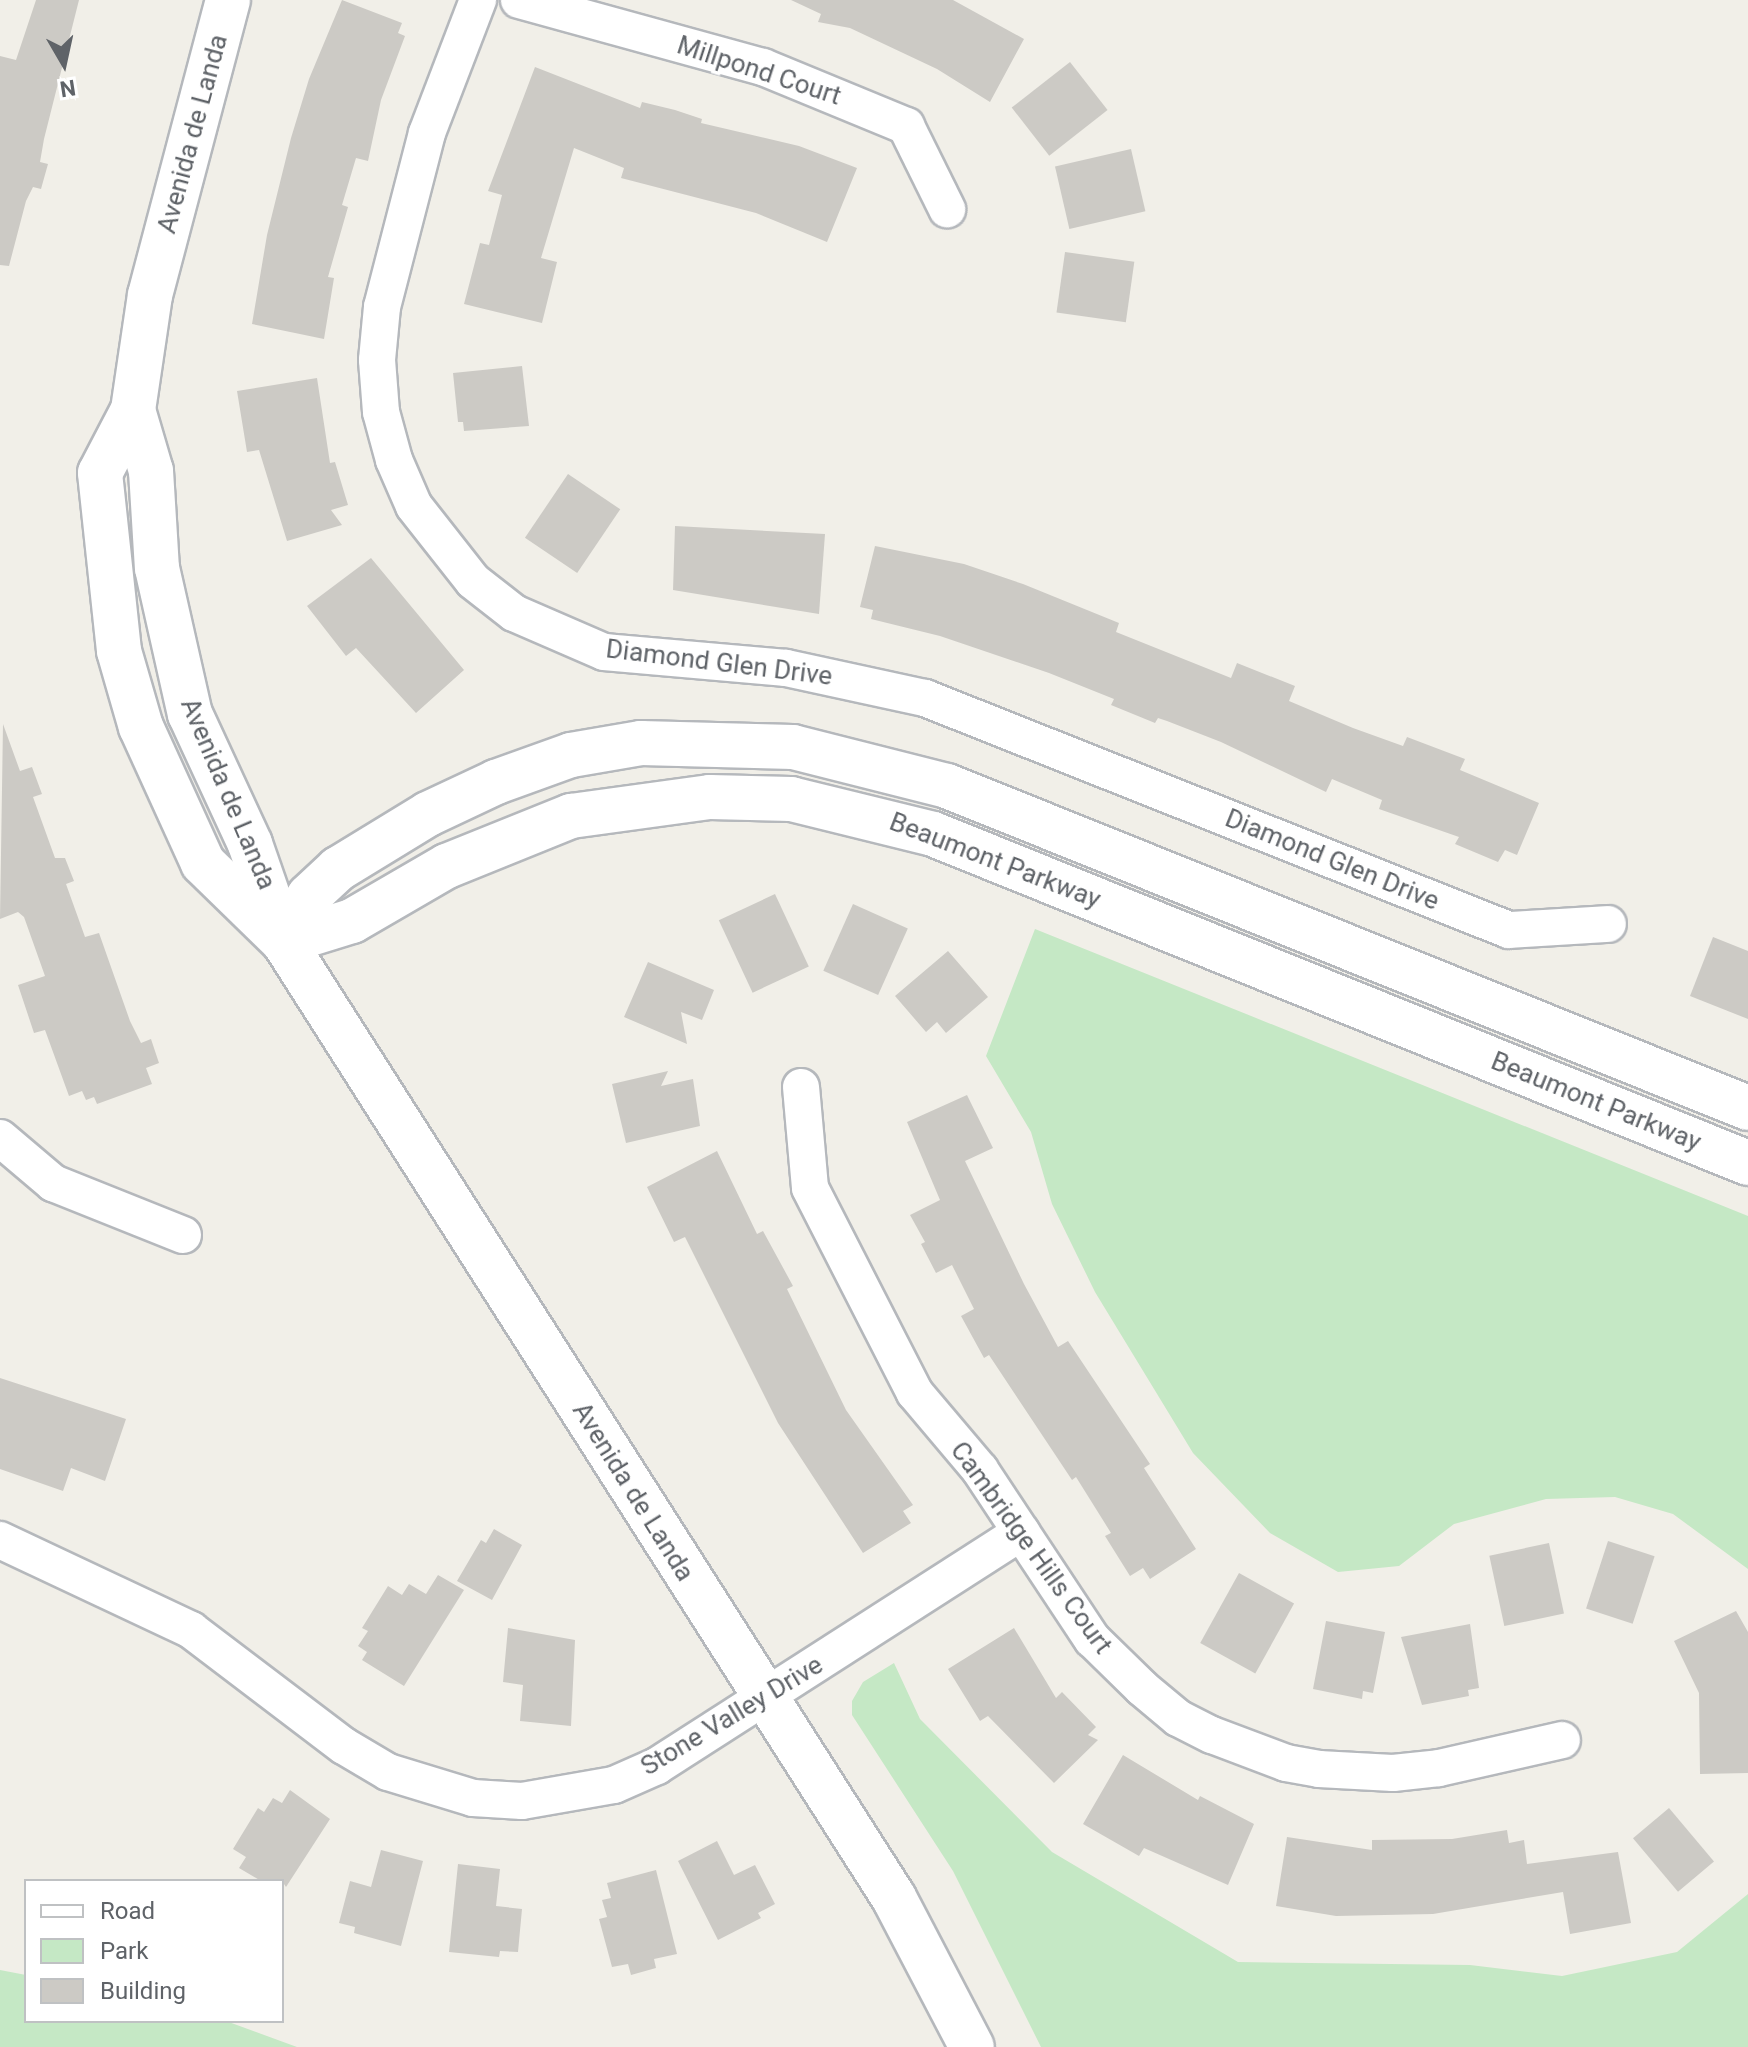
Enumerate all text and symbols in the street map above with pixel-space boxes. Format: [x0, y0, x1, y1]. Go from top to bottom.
north arrow [24, 24, 104, 104]
street label: Millpond Court [673, 30, 845, 112]
street label: Avenida de Landa [151, 31, 235, 237]
text: N [58, 75, 77, 102]
street label: Diamond Glen Drive [604, 634, 834, 692]
street label: Avenida de Landa [174, 694, 282, 894]
street label: Diamond Glen Drive [1221, 803, 1443, 917]
street label: Beaumont Parkway [885, 806, 1105, 916]
street label: Beaumont Parkway [1487, 1046, 1705, 1158]
street label: Avenida de Landa [566, 1397, 700, 1587]
street label: Cambridge Hills Court [944, 1436, 1118, 1660]
street label: Stone Valley Drive [635, 1649, 829, 1783]
legend [24, 1879, 284, 2023]
text: Road [100, 1897, 155, 1925]
text: Park [100, 1937, 148, 1965]
text: Building [100, 1977, 186, 2005]

